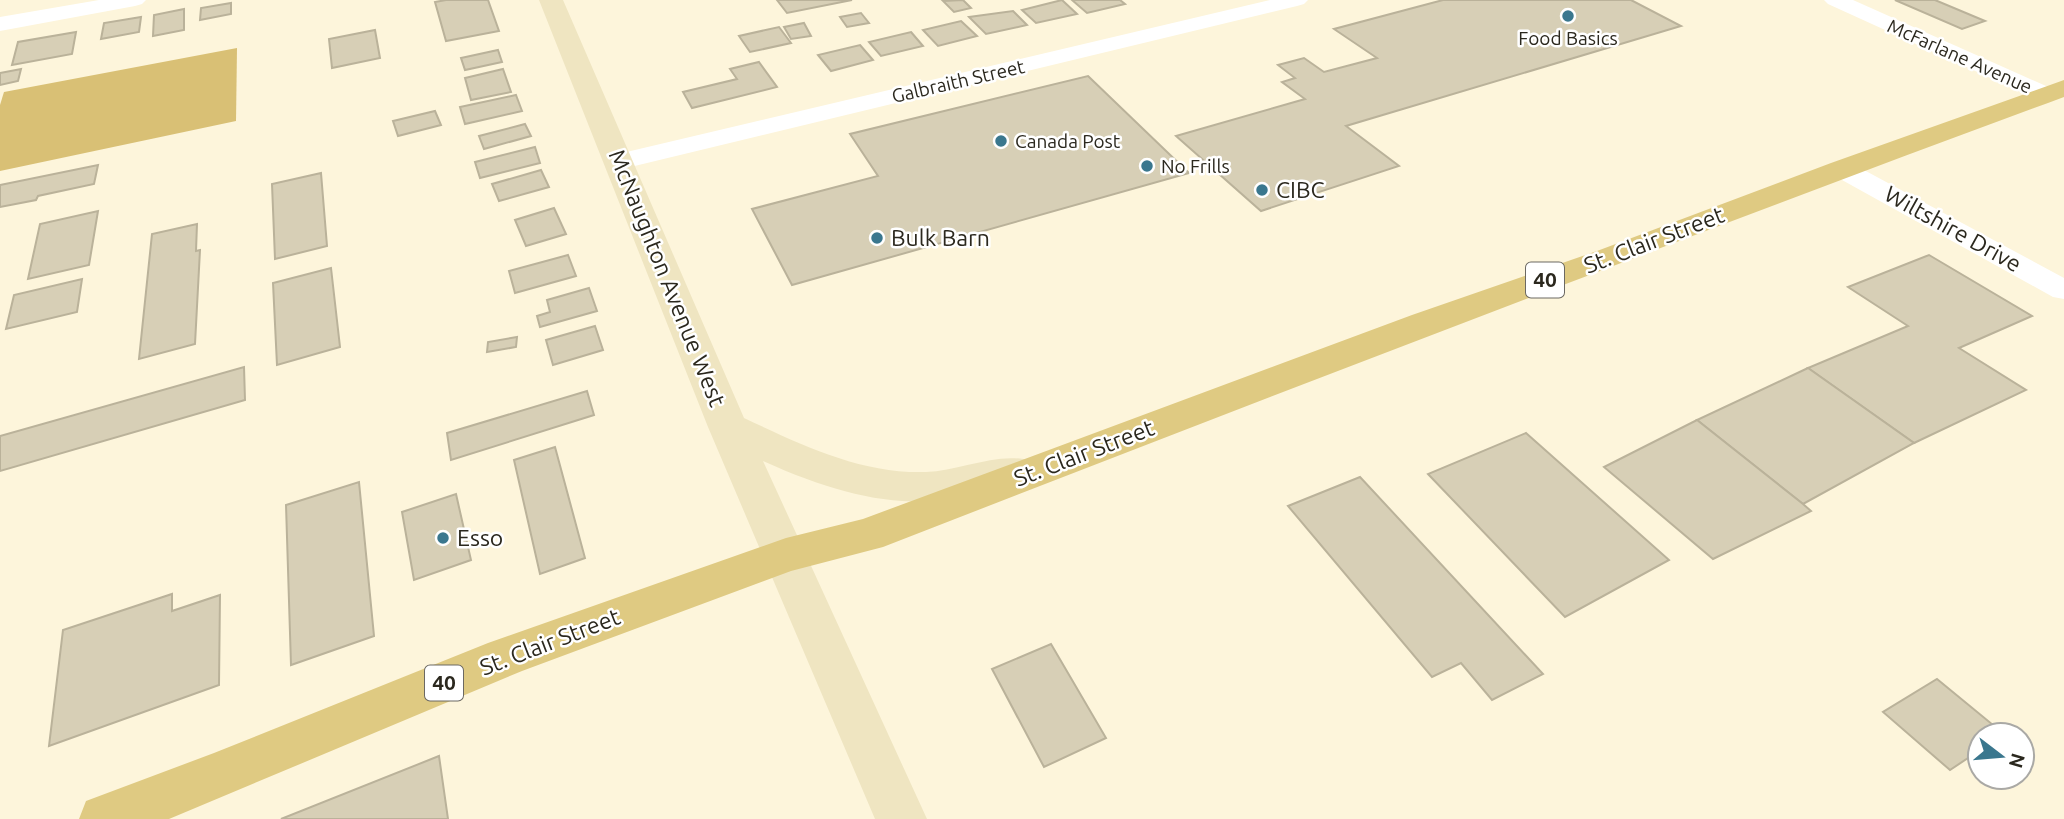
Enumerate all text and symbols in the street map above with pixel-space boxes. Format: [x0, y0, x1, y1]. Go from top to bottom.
marker: Food Basics [1560, 8, 1576, 24]
street label: McFarlane Avenue [1884, 14, 2036, 98]
place label: Food Basics [1518, 27, 1618, 49]
street label: Galbraith Street [889, 55, 1027, 107]
place label: Canada Post [1015, 130, 1121, 152]
marker: Canada Post [993, 133, 1009, 149]
street label: McNaughton Avenue West [604, 146, 731, 410]
place label: No Frills [1161, 155, 1230, 177]
marker: No Frills [1139, 158, 1155, 174]
place label: CIBC [1276, 177, 1325, 202]
street label: Wiltshire Drive [1881, 181, 2026, 276]
marker: CIBC [1254, 182, 1270, 198]
street label: St. Clair Street [1580, 201, 1727, 278]
place label: Bulk Barn [891, 225, 990, 250]
marker: Bulk Barn [869, 230, 885, 246]
road number: 40 [1526, 262, 1564, 298]
street label: St. Clair Street [1010, 414, 1157, 491]
place label: Esso [457, 525, 503, 550]
marker: Esso [435, 530, 451, 546]
street label: St. Clair Street [476, 603, 623, 680]
road number: 40 [425, 666, 463, 700]
north arrow [1966, 721, 2036, 791]
text: N [2005, 751, 2030, 771]

